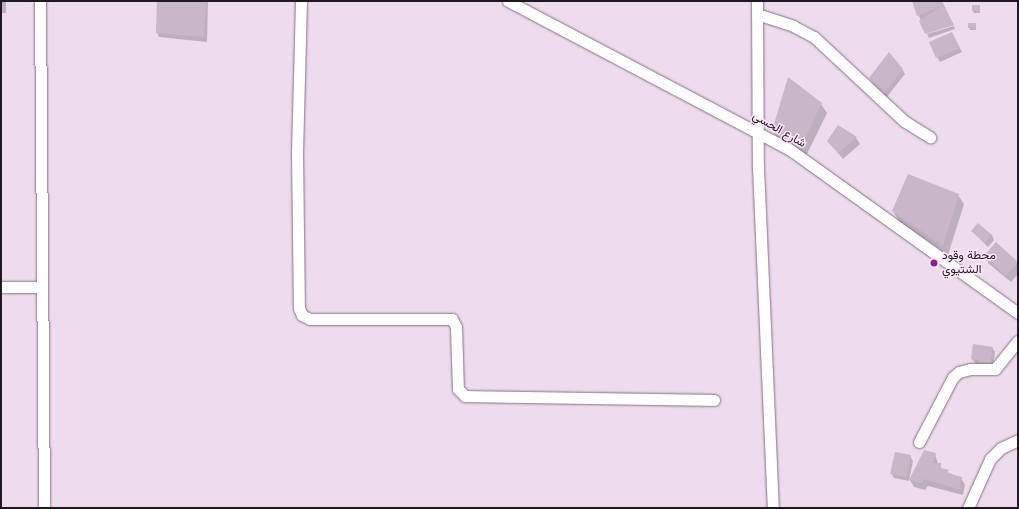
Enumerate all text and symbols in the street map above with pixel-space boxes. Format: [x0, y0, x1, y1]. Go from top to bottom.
street label: شارع الحسي [750, 109, 808, 151]
place label: محطة وقود الشتيوي [942, 249, 996, 277]
marker: محطة وقود الشتيوي [929, 258, 939, 268]

